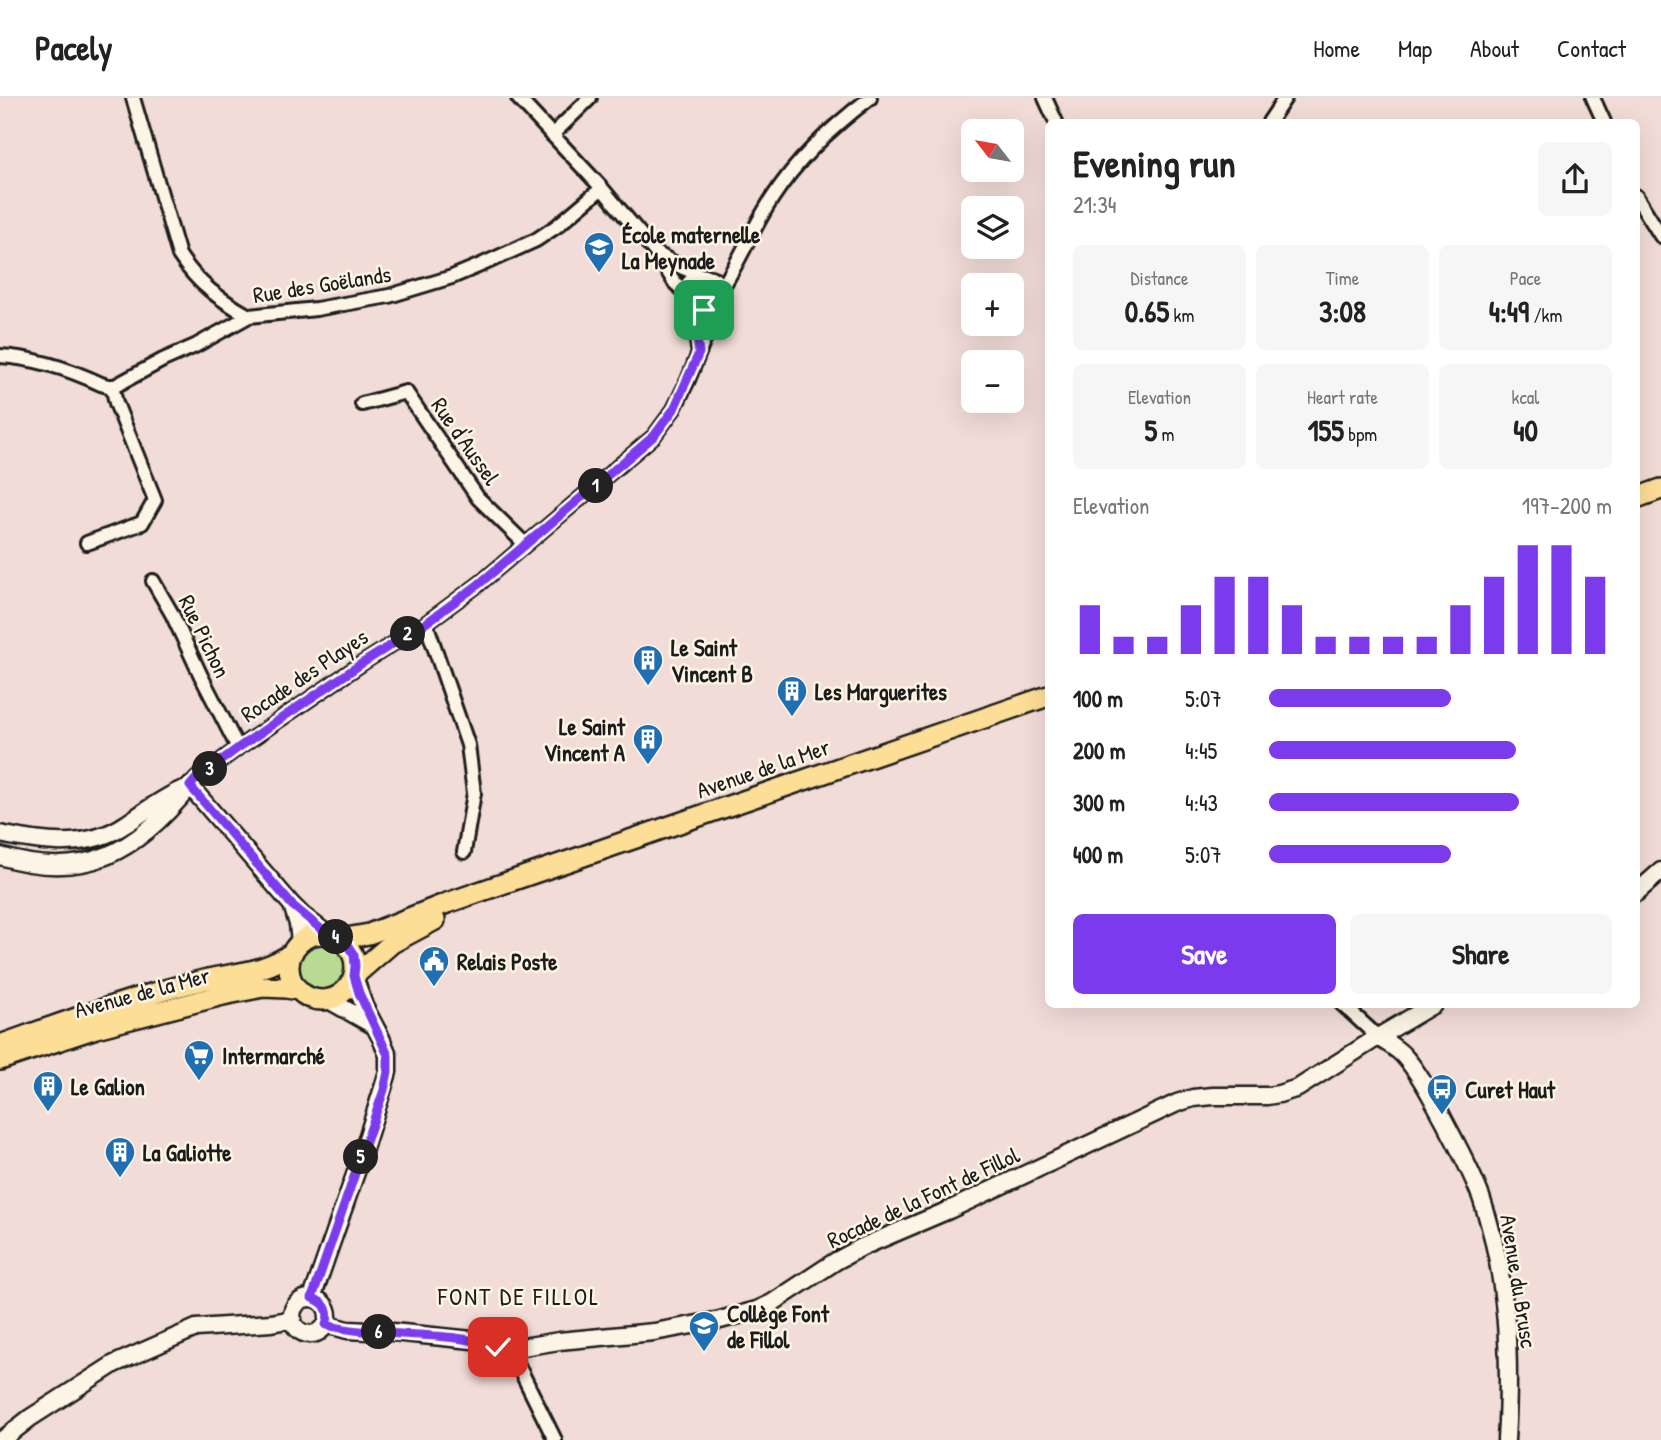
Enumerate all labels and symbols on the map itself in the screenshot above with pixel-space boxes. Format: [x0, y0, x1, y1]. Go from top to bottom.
north arrow [961, 119, 1024, 182]
place label: École maternelle La Meynade [622, 219, 761, 277]
school or university icon: École maternelle La Meynade [582, 230, 616, 274]
street label: Rue des Goëlands [251, 258, 393, 310]
pin [674, 280, 734, 340]
street label: Rue d'Aussel [425, 391, 508, 492]
pin: 1 [578, 468, 614, 504]
street label: Rue Pichon [172, 589, 238, 683]
pin: 2 [390, 616, 426, 652]
street label: Rocade des Playes [234, 621, 374, 729]
place label: Le Saint Vincent B [671, 632, 753, 689]
building icon: Le Saint Vincent B [631, 643, 665, 687]
building icon: Les Marguerites [775, 674, 809, 718]
place label: Les Marguerites [815, 676, 947, 708]
place label: Le Saint Vincent A [544, 711, 626, 768]
building icon: Le Saint Vincent A [631, 722, 665, 766]
street label: Avenue de la Mer [692, 731, 834, 805]
pin: 3 [192, 752, 228, 786]
pin: 4 [318, 920, 354, 954]
public building icon: Relais Poste [417, 944, 451, 988]
place label: Relais Poste [457, 946, 558, 977]
street label: Avenue de la Mer [71, 959, 213, 1025]
supermarket icon: Intermarché [182, 1038, 216, 1082]
place label: Intermarché [222, 1040, 326, 1071]
building icon: Le Galion [31, 1069, 65, 1113]
place label: Le Galion [71, 1071, 145, 1102]
bus stop icon: Curet Haut [1425, 1072, 1459, 1116]
place label: Curet Haut [1465, 1074, 1556, 1105]
building icon: La Galiotte [103, 1135, 137, 1179]
place label: La Galiotte [143, 1137, 232, 1168]
street label: Rocade de la Font de Fillol [822, 1138, 1025, 1255]
pin: 5 [344, 1140, 378, 1174]
street label: Avenue du Brusc [1493, 1212, 1545, 1350]
district label: FONT DE FILLOL [437, 1280, 600, 1312]
place label: Collège Font de Fillol [727, 1298, 830, 1355]
school or university icon: Collège Font de Fillol [687, 1309, 721, 1353]
pin: 6 [362, 1314, 396, 1350]
pin [468, 1317, 528, 1377]

